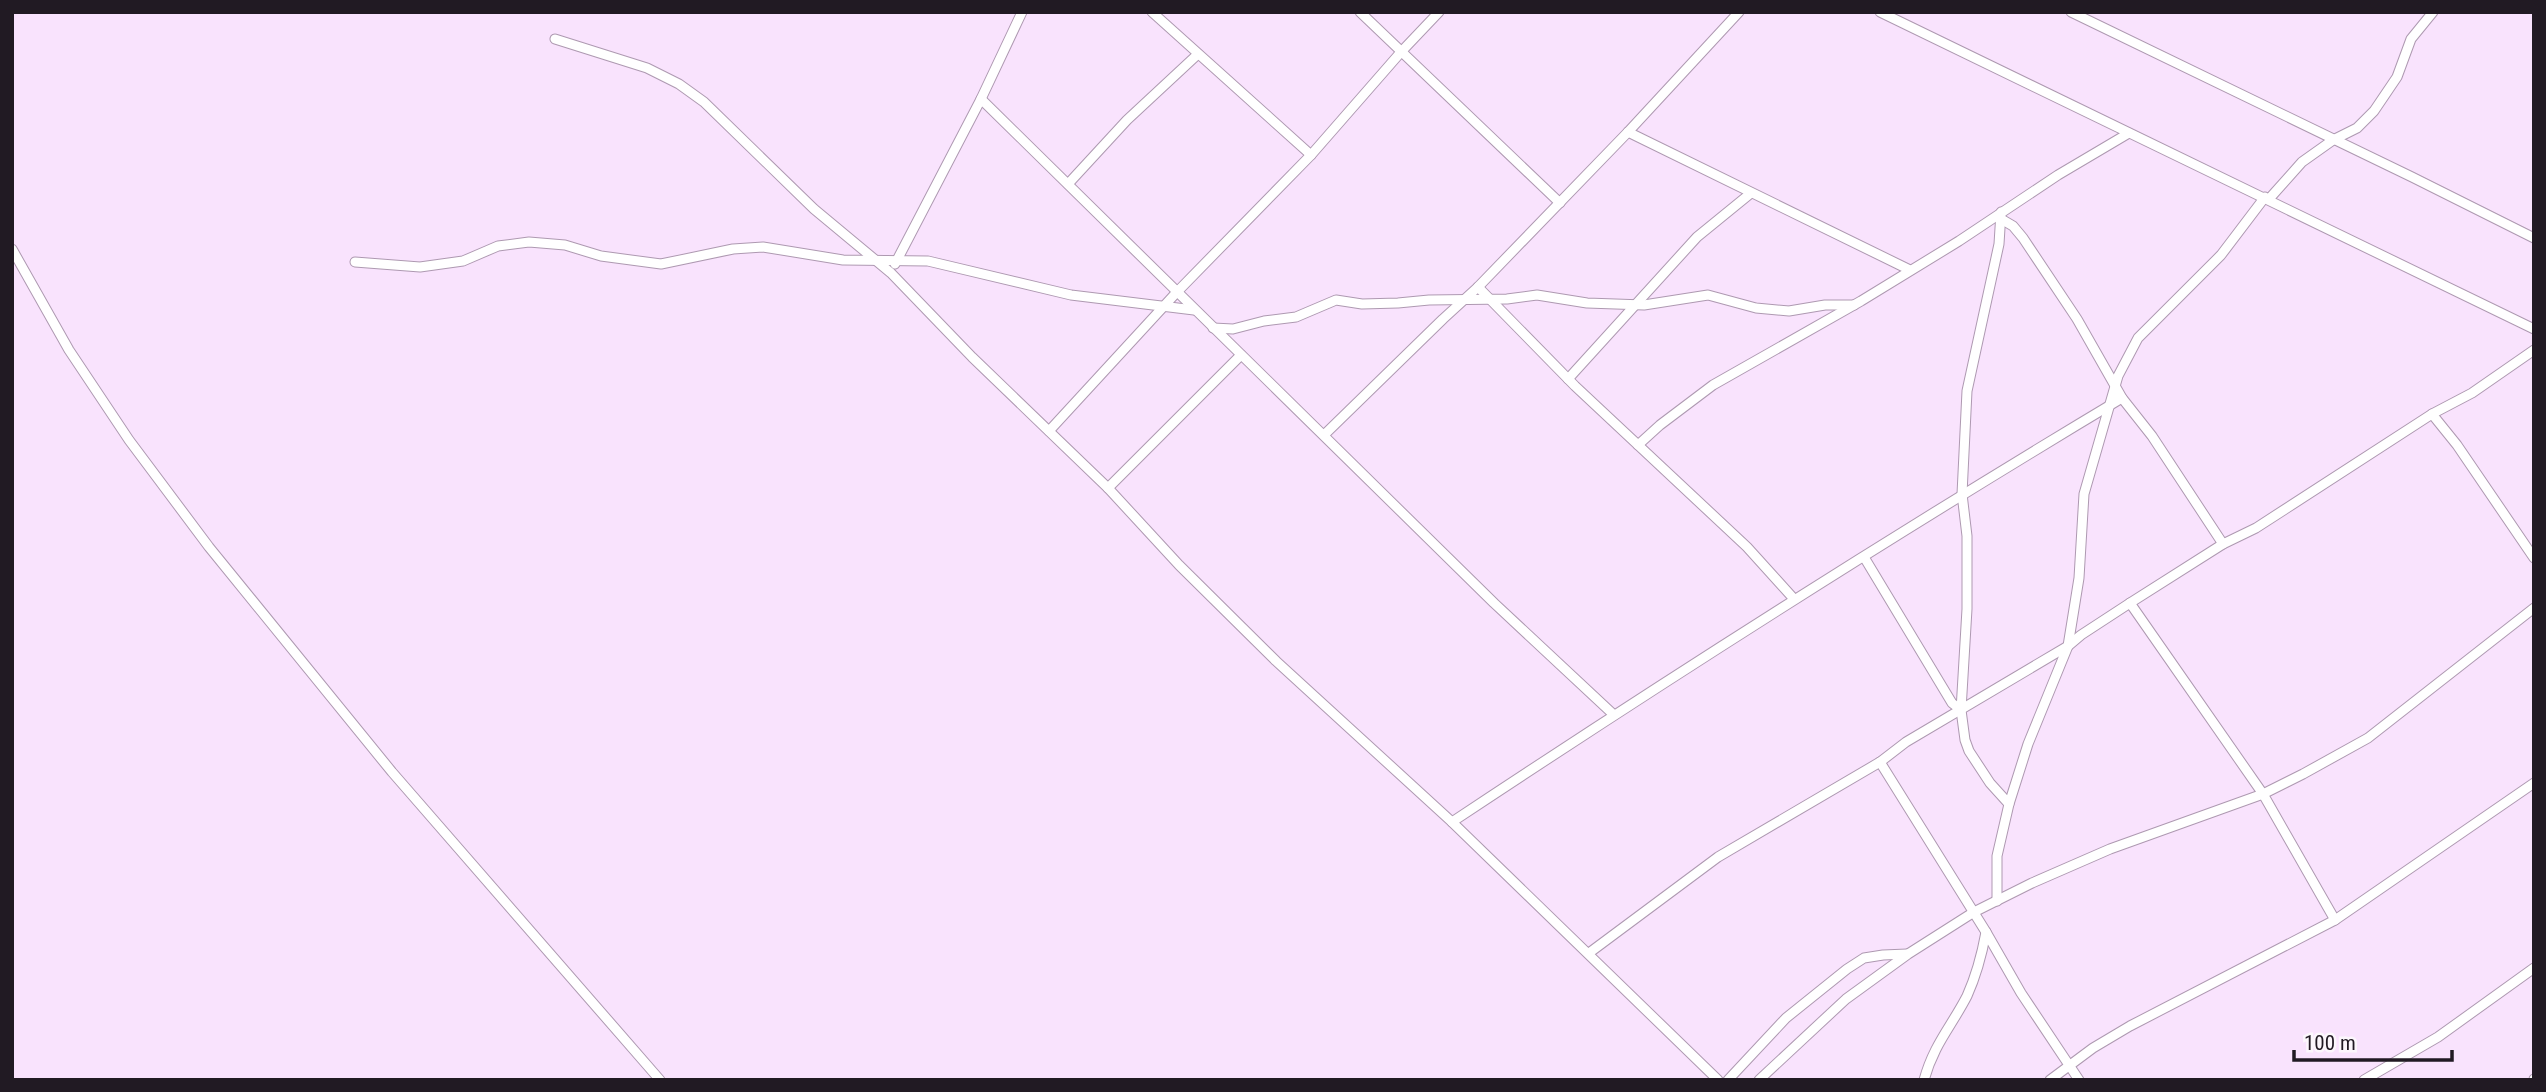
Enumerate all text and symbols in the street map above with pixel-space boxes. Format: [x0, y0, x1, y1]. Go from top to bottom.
scale bar [2294, 1018, 2452, 1062]
text: 100 m [2304, 1031, 2356, 1055]

